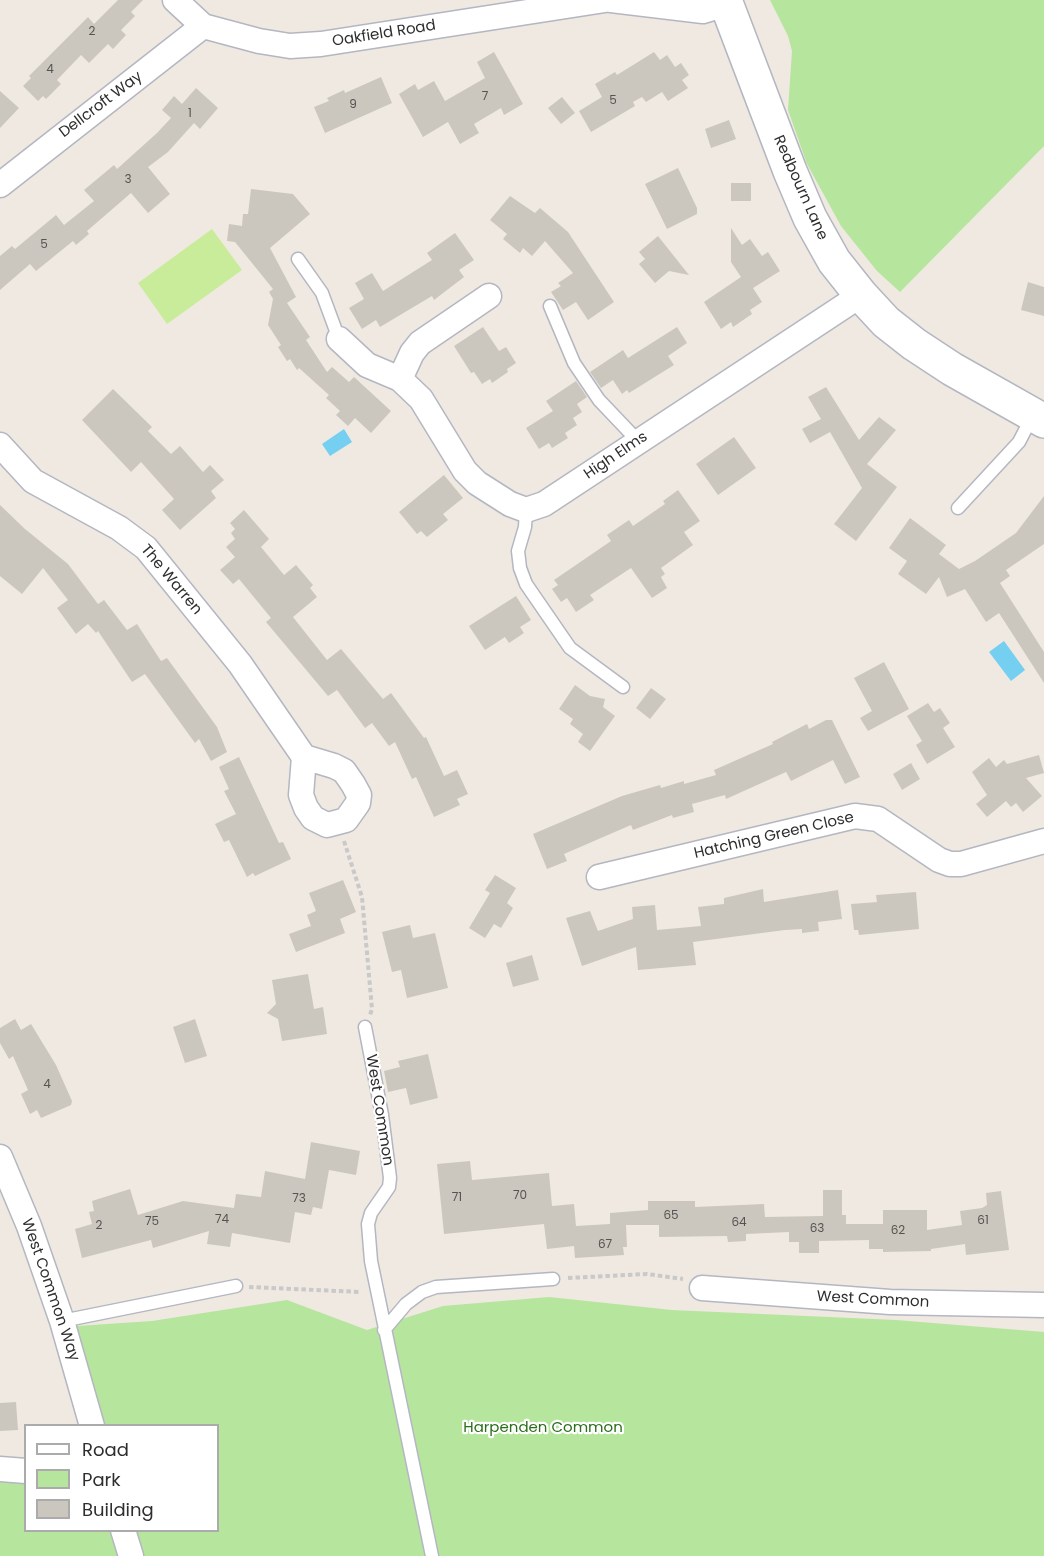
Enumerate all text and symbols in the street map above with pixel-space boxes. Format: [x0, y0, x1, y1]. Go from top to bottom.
street label: Oakfield Road [331, 17, 437, 51]
house number: 2 [89, 25, 95, 39]
house number: 4 [46, 63, 54, 77]
street label: Dellcroft Way [56, 68, 146, 142]
house number: 7 [482, 90, 488, 104]
house number: 5 [609, 94, 617, 108]
house number: 9 [349, 98, 357, 112]
house number: 1 [188, 107, 192, 121]
street label: Redbourn Lane [769, 133, 831, 243]
house number: 3 [124, 173, 132, 187]
house number: 5 [40, 238, 48, 252]
street label: High Elms [581, 428, 651, 484]
street label: The Warren [137, 541, 205, 619]
street label: Hatching Green Close [692, 809, 856, 863]
street label: West Common [361, 1053, 397, 1167]
house number: 4 [43, 1078, 51, 1092]
house number: 70 [513, 1189, 527, 1203]
house number: 71 [452, 1191, 462, 1205]
house number: 73 [292, 1192, 306, 1206]
house number: 65 [663, 1209, 679, 1223]
house number: 74 [215, 1213, 229, 1227]
house number: 61 [977, 1214, 989, 1228]
house number: 75 [145, 1215, 159, 1229]
street label: West Common Way [17, 1216, 83, 1364]
house number: 64 [731, 1216, 747, 1230]
house number: 2 [96, 1219, 102, 1233]
house number: 63 [810, 1222, 824, 1236]
house number: 62 [891, 1224, 905, 1238]
house number: 67 [598, 1238, 612, 1252]
street label: West Common [816, 1288, 930, 1312]
park label: Harpenden Common [463, 1419, 623, 1437]
legend [24, 1424, 219, 1532]
text: Road [82, 1437, 129, 1462]
text: Park [82, 1467, 121, 1492]
text: Building [82, 1497, 154, 1522]

